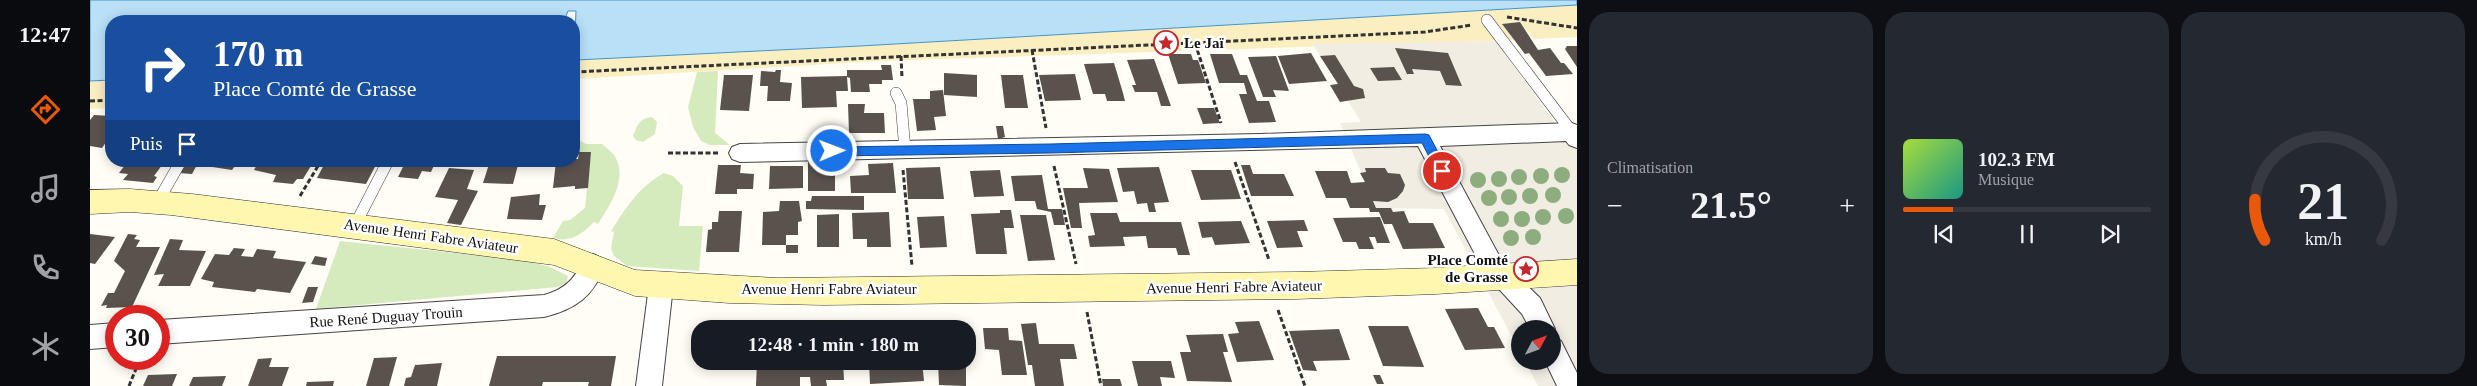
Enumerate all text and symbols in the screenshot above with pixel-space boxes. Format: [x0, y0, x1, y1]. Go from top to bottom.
text: 12:47 [19, 22, 71, 47]
place icon: Le Jaï [1153, 30, 1179, 56]
icon: right [130, 35, 195, 100]
text: 170 m [213, 35, 303, 74]
place label: Le Jaï [1184, 35, 1224, 51]
text: Place Comté de Grasse [213, 76, 416, 101]
icon: directions [28, 92, 63, 127]
position arrow [805, 124, 857, 176]
icon: arrive [173, 130, 201, 158]
text: Puis [130, 133, 163, 154]
text: 102.3 FM [1978, 149, 2055, 170]
pin [1421, 150, 1463, 192]
icon: arrive [1428, 157, 1456, 185]
text: Climatisation [1607, 159, 1693, 176]
icon: music [28, 171, 63, 206]
text: Musique [1978, 171, 2034, 188]
text: 21 [2297, 173, 2349, 230]
text: 21.5° [1690, 184, 1772, 226]
text: − [1607, 190, 1623, 221]
text: + [1839, 190, 1855, 221]
street label: Avenue Henri Fabre Aviateur [343, 216, 519, 256]
icon: previous [1930, 220, 1958, 248]
icon: pause [2013, 220, 2041, 248]
icon: next [2096, 220, 2124, 248]
text: km/h [2305, 229, 2341, 249]
icon: phone [28, 250, 63, 285]
place label: Place Comté de Grasse [1428, 252, 1508, 285]
place icon: Place Comté de Grasse [1513, 256, 1539, 282]
street label: Avenue Henri Fabre Aviateur [1146, 277, 1322, 297]
street label: Avenue Henri Fabre Aviateur [741, 281, 917, 297]
street label: Rue René Duguay Trouin [309, 304, 464, 330]
speed limit sign: 30 [105, 305, 170, 370]
north arrow [1511, 320, 1561, 370]
map controls [1511, 320, 1561, 370]
icon: climate [28, 329, 63, 364]
text: 12:48 · 1 min · 180 m [748, 334, 919, 355]

